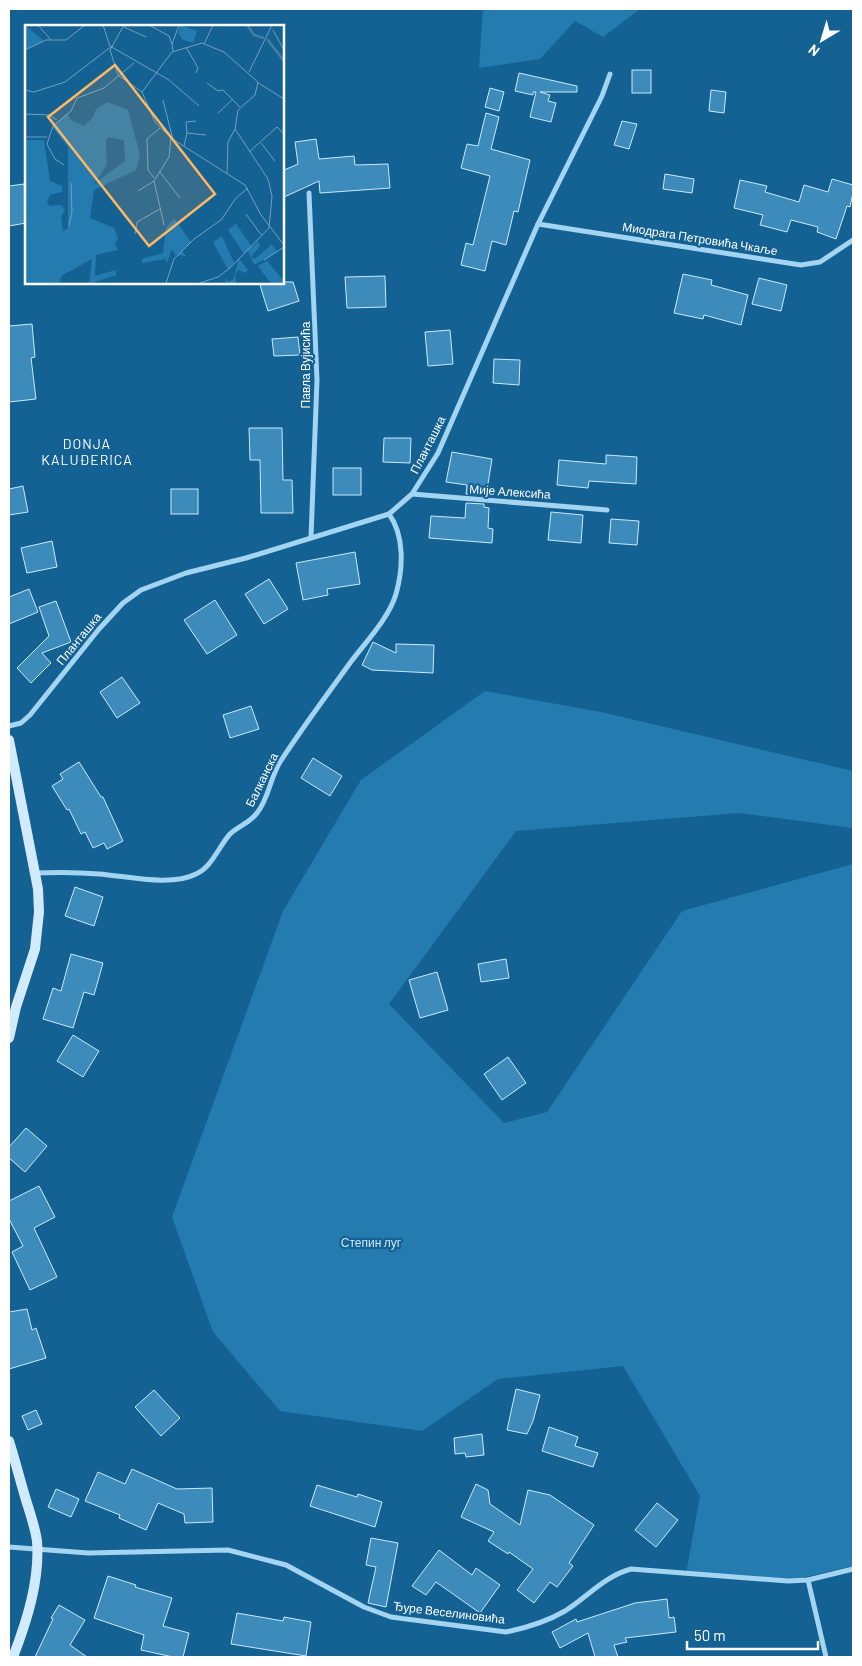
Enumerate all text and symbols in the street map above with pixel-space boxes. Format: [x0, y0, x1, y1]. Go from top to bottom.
north arrow [797, 15, 847, 65]
inset map [25, 25, 284, 284]
text: N [805, 41, 823, 60]
street label: Миодрага Петровића Чкаље [621, 219, 779, 258]
street label: Павла Вујисића [298, 321, 313, 408]
street label: Планташка [407, 413, 448, 476]
district label: DONJA KALUĐERICA [41, 435, 133, 468]
street label: Мије Алексића [469, 481, 552, 502]
street label: Планташка [53, 609, 104, 667]
street label: Балканска [242, 750, 280, 809]
park label: Степин луг [341, 1235, 402, 1250]
street label: Ђуре Веселиновића [392, 1598, 506, 1627]
scale bar [687, 1618, 818, 1650]
text: 50 m [694, 1626, 726, 1644]

